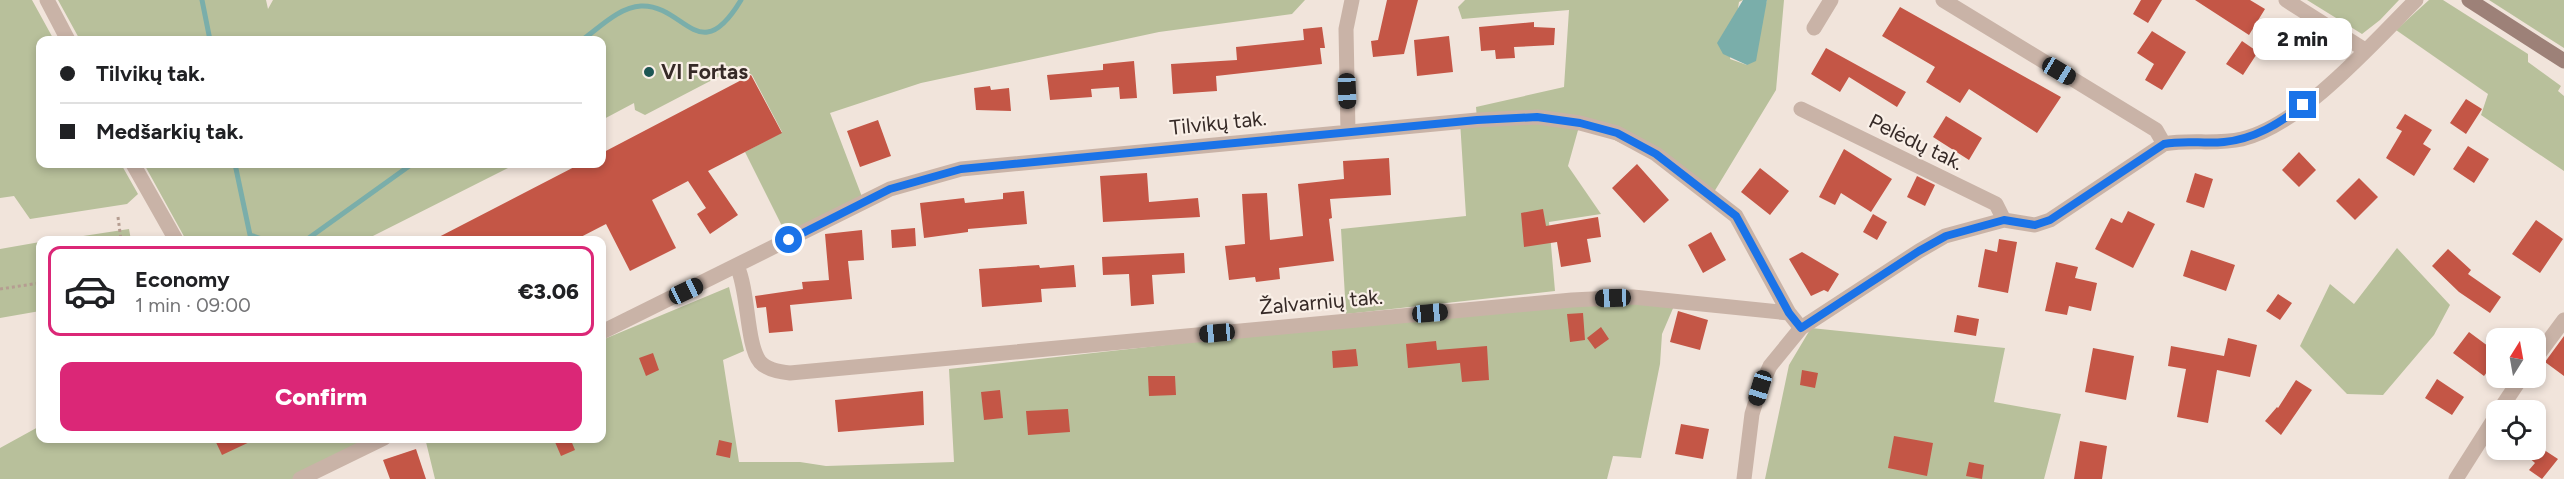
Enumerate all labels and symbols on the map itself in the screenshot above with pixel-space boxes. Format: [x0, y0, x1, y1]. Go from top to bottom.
callout: 2 min [2254, 18, 2352, 60]
car [2039, 54, 2079, 88]
place label: VI Fortas [661, 59, 748, 84]
marker: VI Fortas [642, 65, 656, 79]
car [1337, 73, 1357, 109]
route end [2289, 91, 2316, 118]
street label: Tilvikų tak. [1168, 105, 1268, 140]
street label: Pelėdų tak. [1865, 108, 1967, 175]
route start [775, 226, 802, 253]
car [666, 275, 706, 307]
street label: Žalvarnių tak. [1258, 284, 1384, 319]
car [1595, 288, 1631, 308]
car [1411, 302, 1449, 324]
car [1198, 322, 1236, 344]
north arrow [2486, 328, 2546, 388]
car [1746, 368, 1774, 408]

